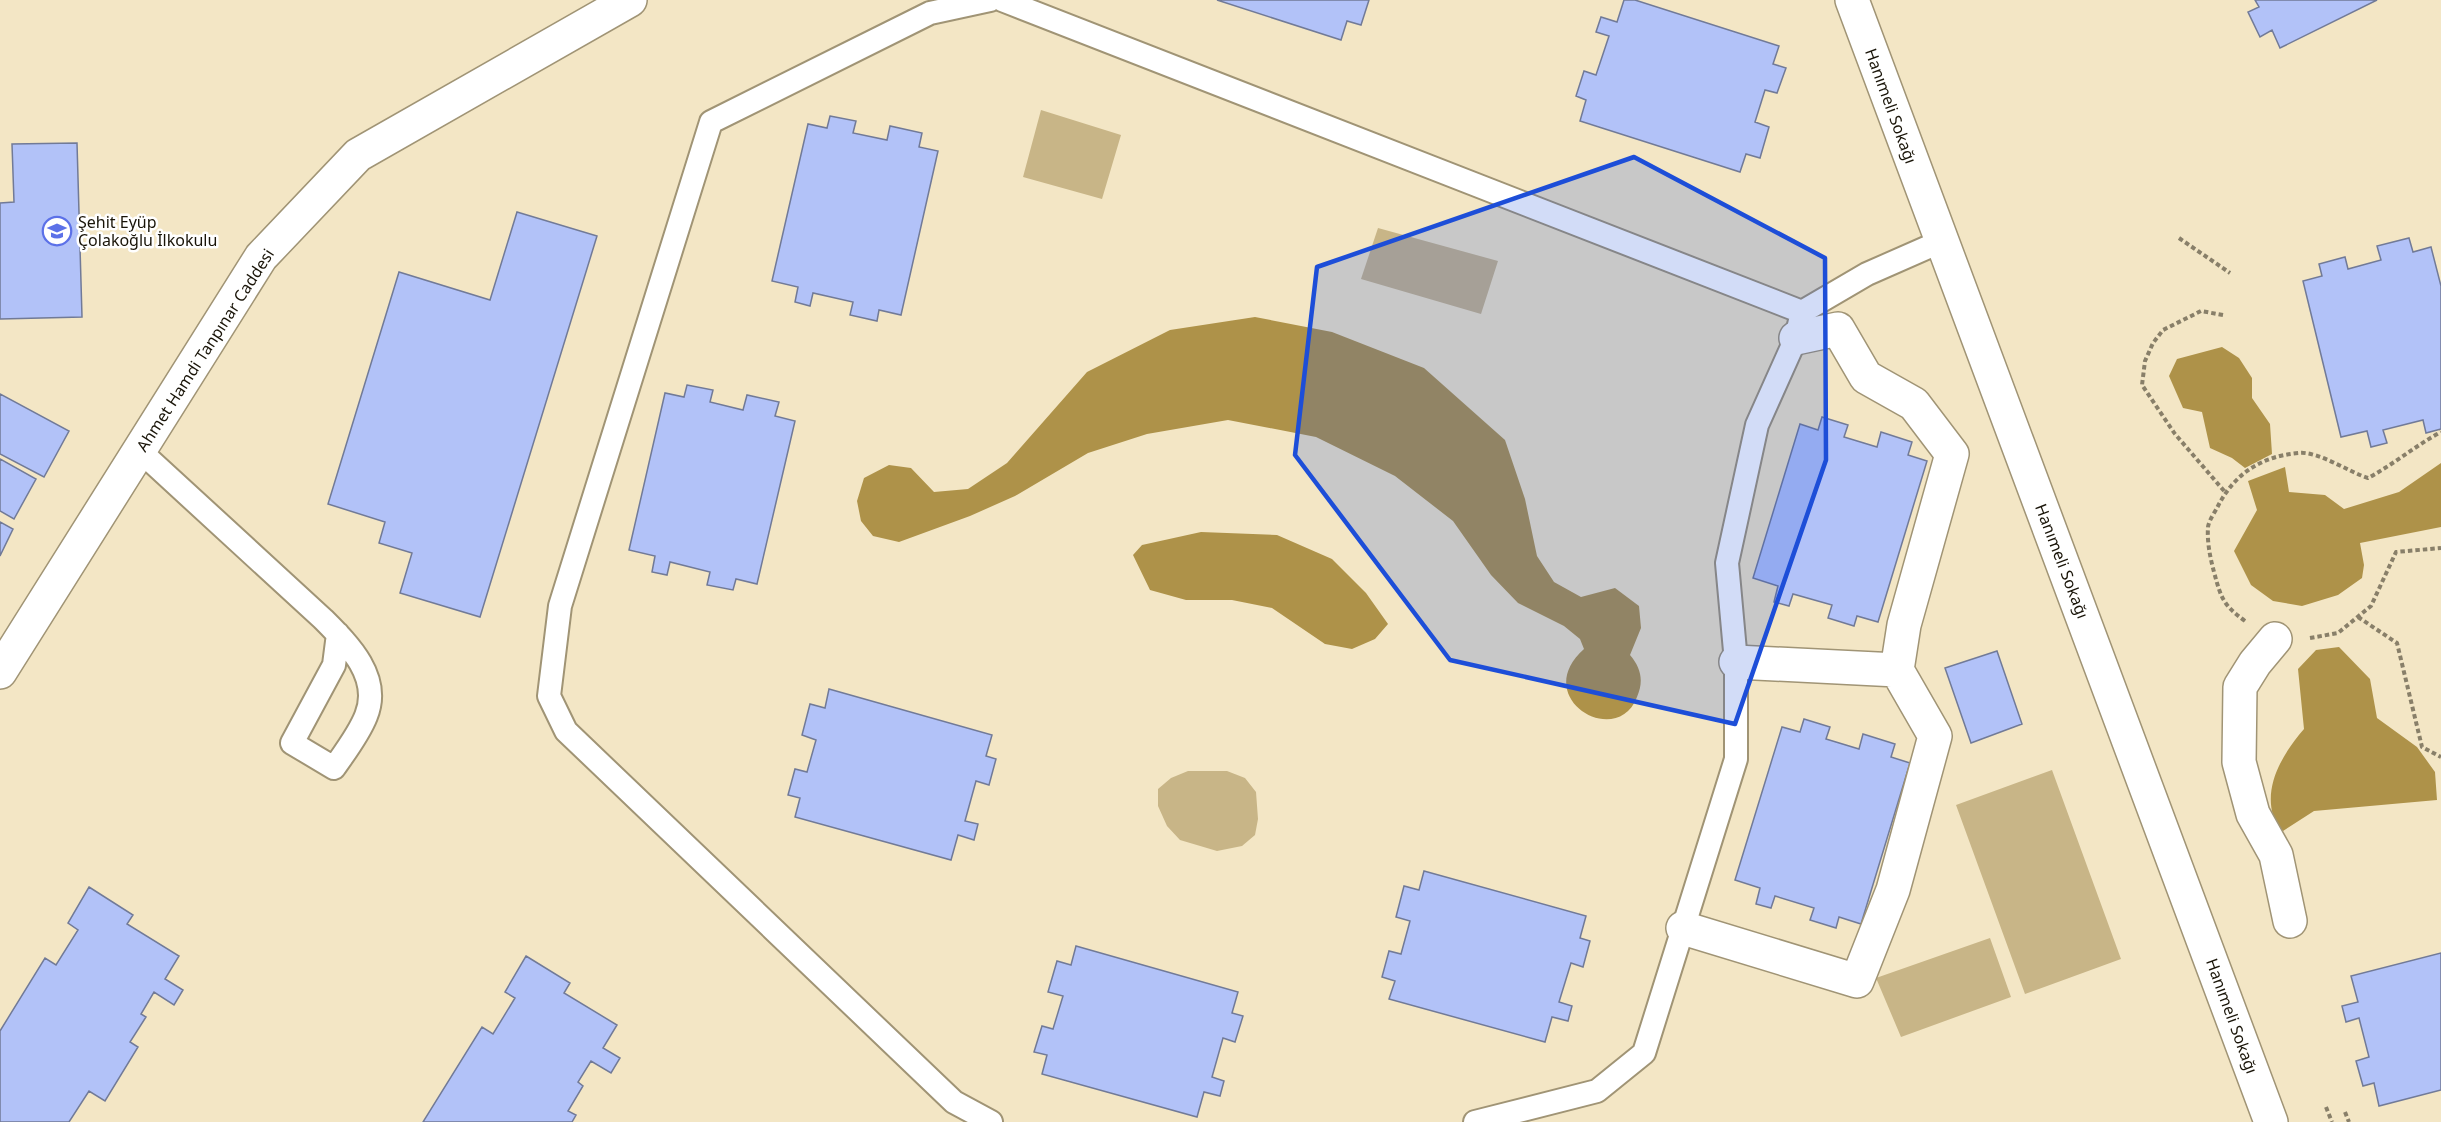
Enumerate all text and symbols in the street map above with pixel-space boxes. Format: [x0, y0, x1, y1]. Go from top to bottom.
street label: Hanımeli Sokağı [1860, 45, 1922, 167]
place label: Şehit Eyüp Çolakoğlu İlkokulu [78, 211, 217, 251]
school or university icon: Şehit Eyüp Çolakoğlu İlkokulu [41, 215, 73, 247]
street label: Ahmet Hamdi Tanpınar Caddesi [131, 244, 279, 456]
street label: Hanımeli Sokağı [2030, 500, 2094, 622]
street label: Hanımeli Sokağı [2201, 955, 2263, 1077]

